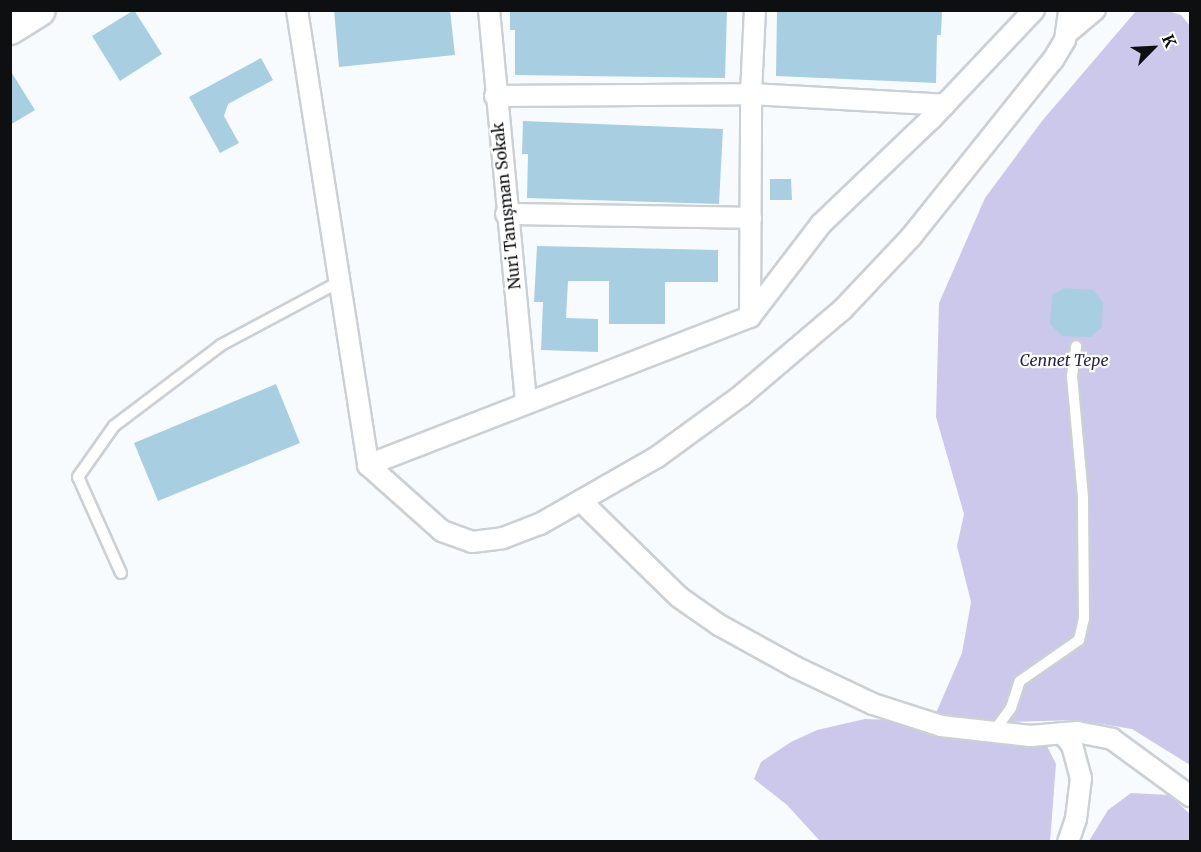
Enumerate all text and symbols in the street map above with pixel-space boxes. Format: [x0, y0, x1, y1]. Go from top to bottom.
north arrow [1123, 18, 1183, 78]
text: K [1158, 31, 1181, 50]
street label: Nuri Tanışman Sokak [488, 122, 524, 290]
park label: Cennet Tepe [1019, 350, 1109, 370]

